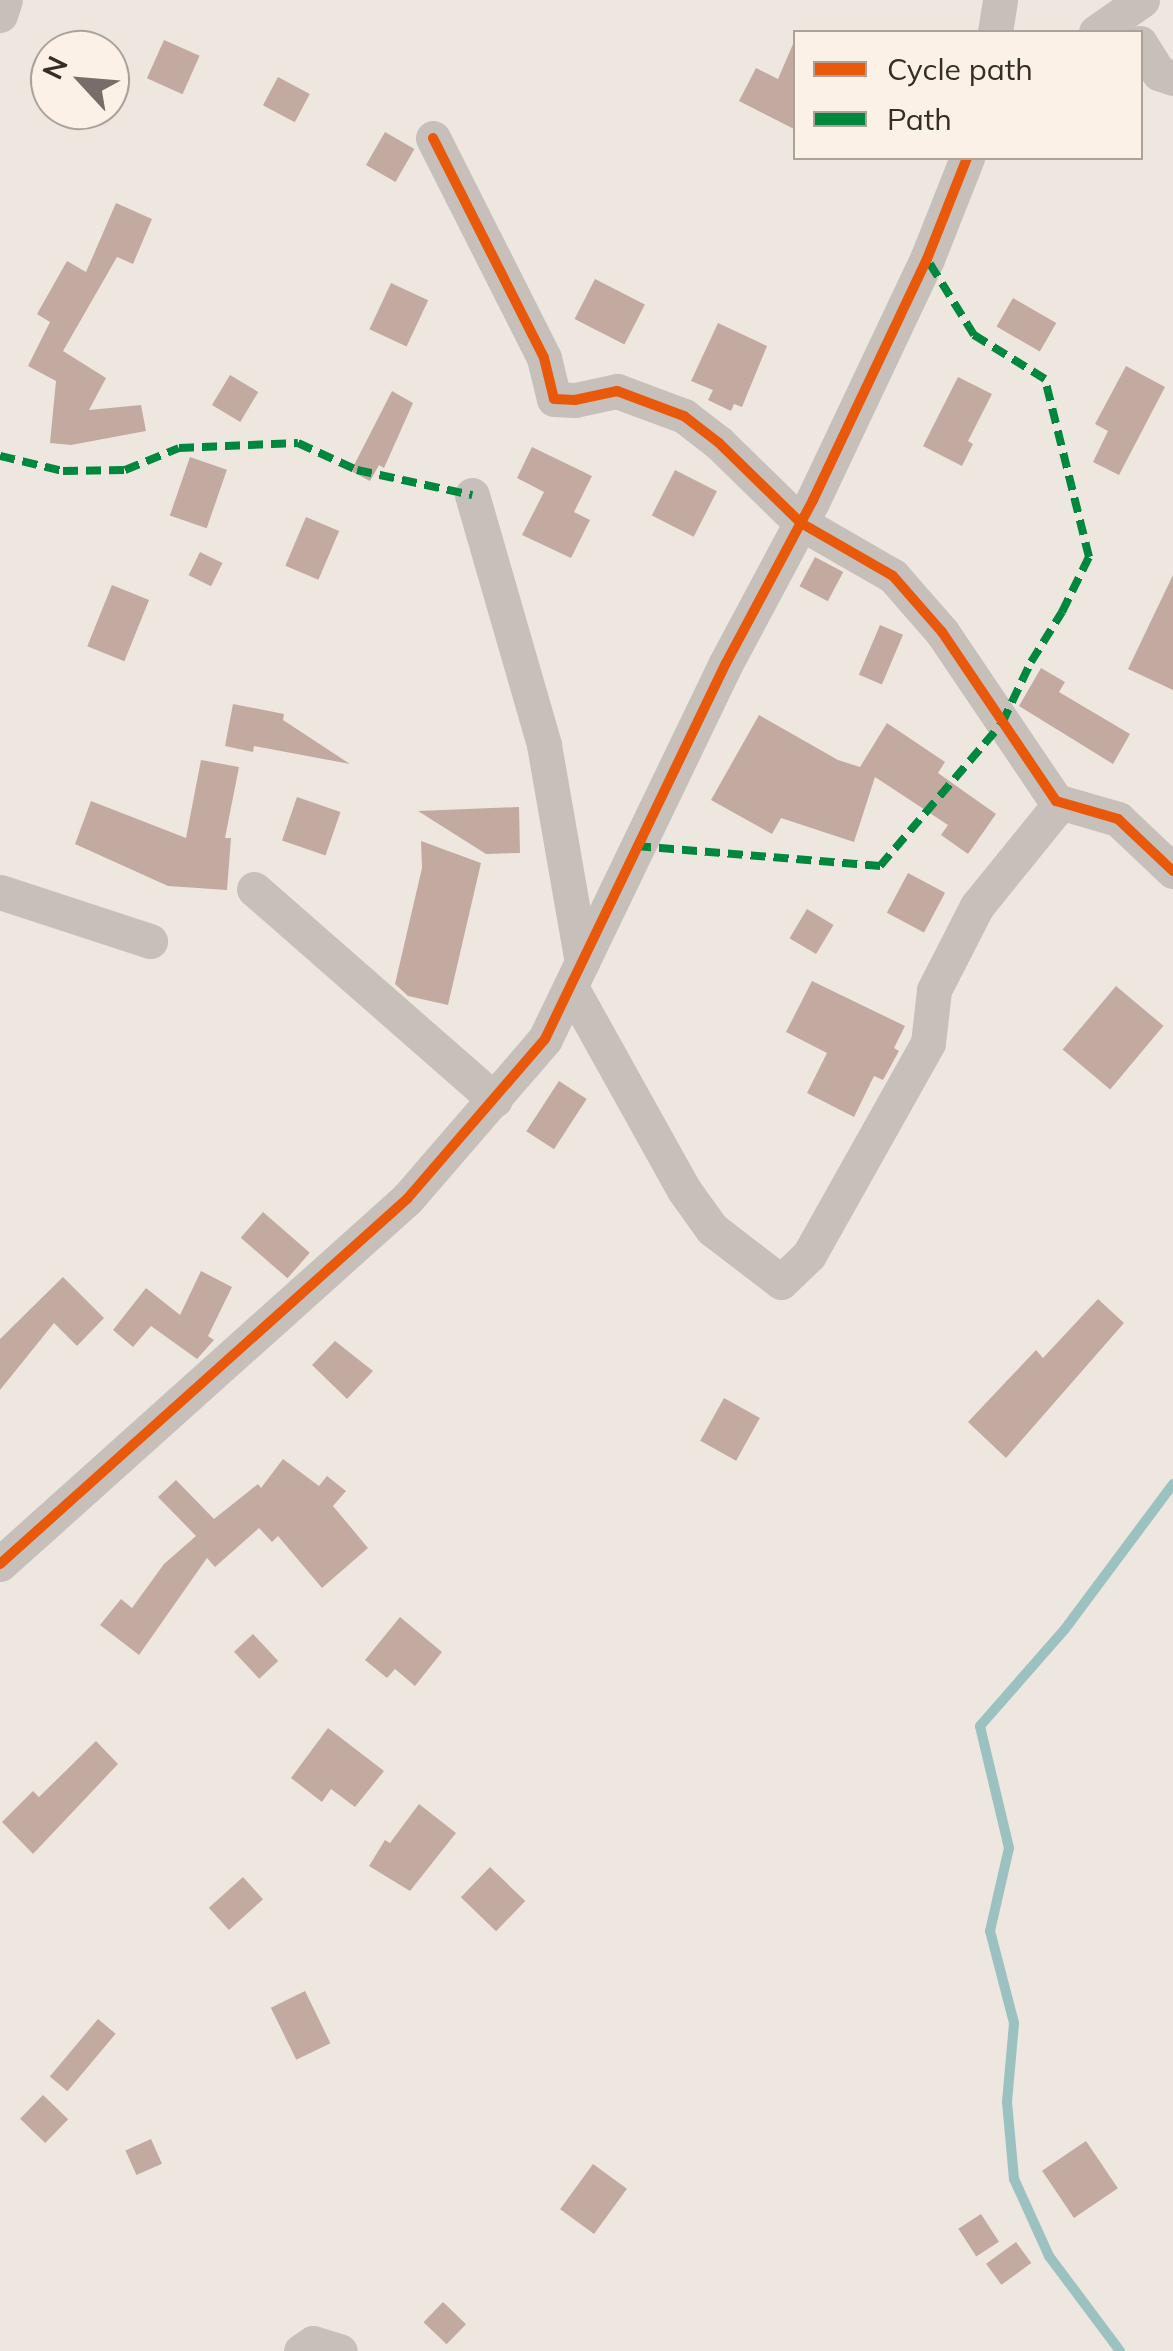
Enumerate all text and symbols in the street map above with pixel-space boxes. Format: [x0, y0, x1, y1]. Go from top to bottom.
north arrow [30, 30, 130, 130]
legend [793, 30, 1143, 160]
text: N [34, 50, 75, 85]
text: Cycle path [887, 50, 1033, 88]
text: Path [887, 100, 952, 138]

